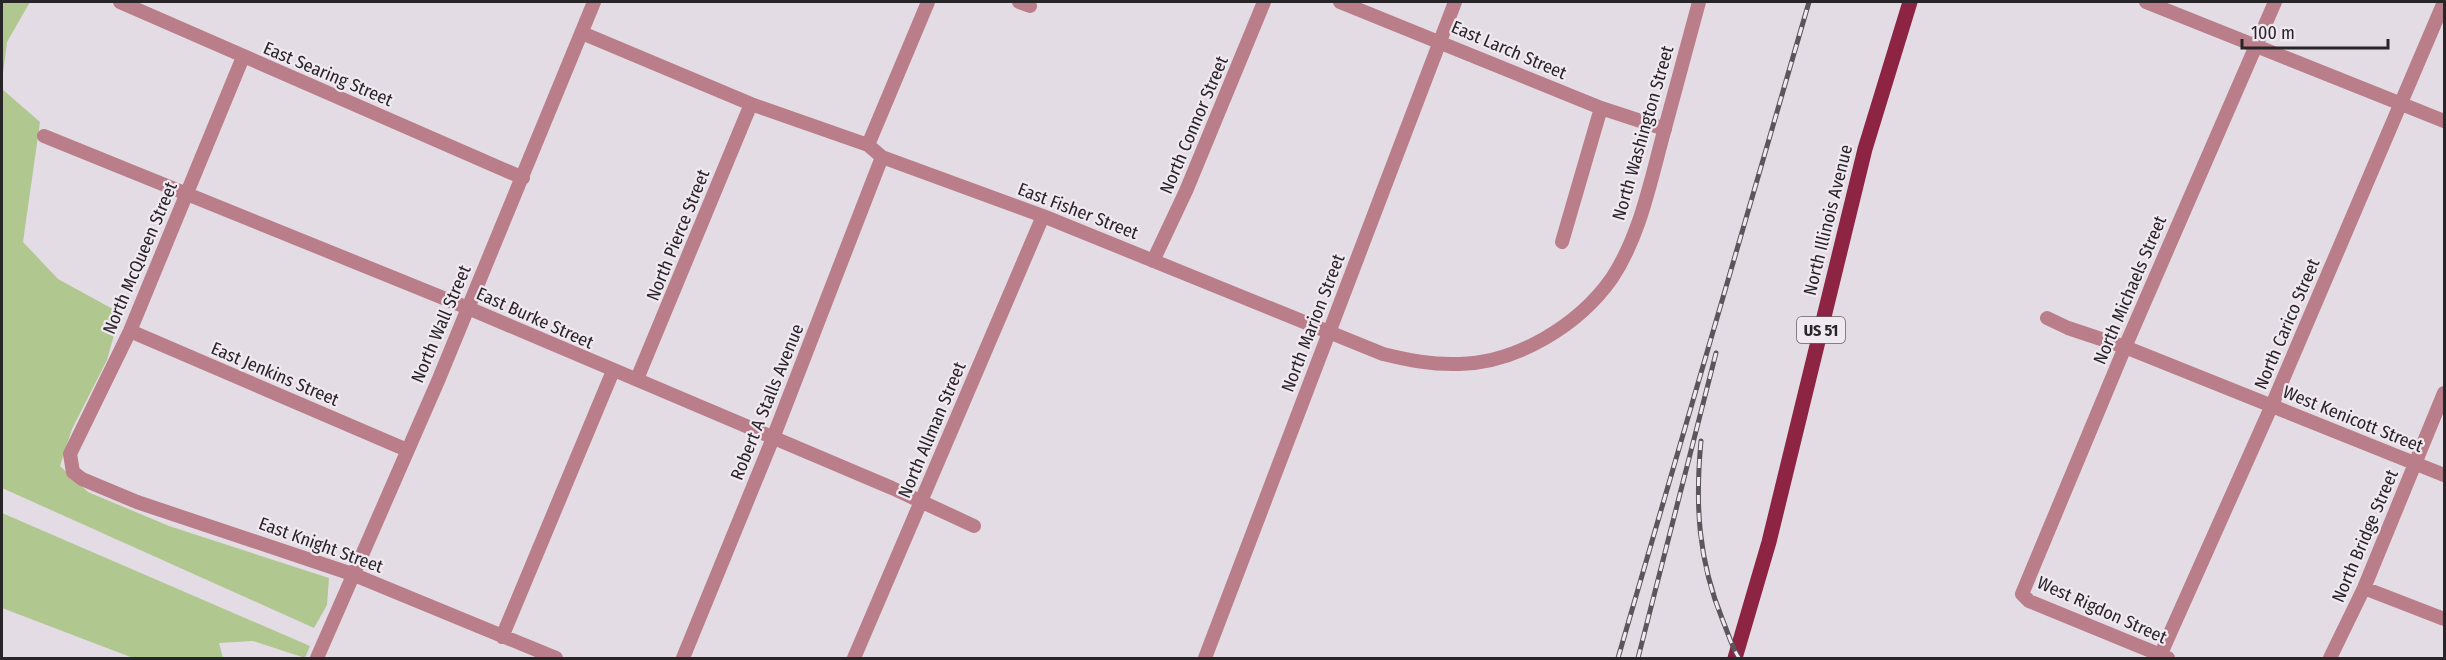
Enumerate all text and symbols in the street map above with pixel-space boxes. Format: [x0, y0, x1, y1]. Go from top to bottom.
scale bar [2242, 12, 2388, 50]
street label: East Larch Street [1448, 16, 1570, 84]
text: 100 m [2251, 22, 2295, 44]
street label: East Searing Street [260, 37, 396, 111]
street label: North Washington Street [1608, 43, 1678, 223]
street label: North Connor Street [1155, 53, 1233, 197]
street label: North Illinois Avenue [1799, 142, 1857, 298]
street label: North Pierce Street [642, 166, 714, 304]
street label: North McQueen Street [98, 178, 182, 337]
street label: East Fisher Street [1015, 178, 1142, 244]
street label: North Michaels Street [2089, 212, 2171, 368]
street label: North Marion Street [1277, 251, 1349, 395]
street label: North Carico Street [2249, 255, 2325, 393]
street label: North Wall Street [406, 262, 476, 386]
street label: East Burke Street [473, 282, 597, 354]
road number: US 51 [1797, 317, 1845, 343]
street label: Robert A Stalls Avenue [726, 321, 808, 483]
street label: East Jenkins Street [208, 337, 342, 411]
street label: North Allman Street [893, 358, 971, 501]
street label: West Kenicott Street [2280, 381, 2426, 457]
street label: North Bridge Street [2327, 466, 2403, 606]
street label: East Knight Street [256, 512, 386, 578]
street label: West Rigdon Street [2034, 572, 2170, 648]

